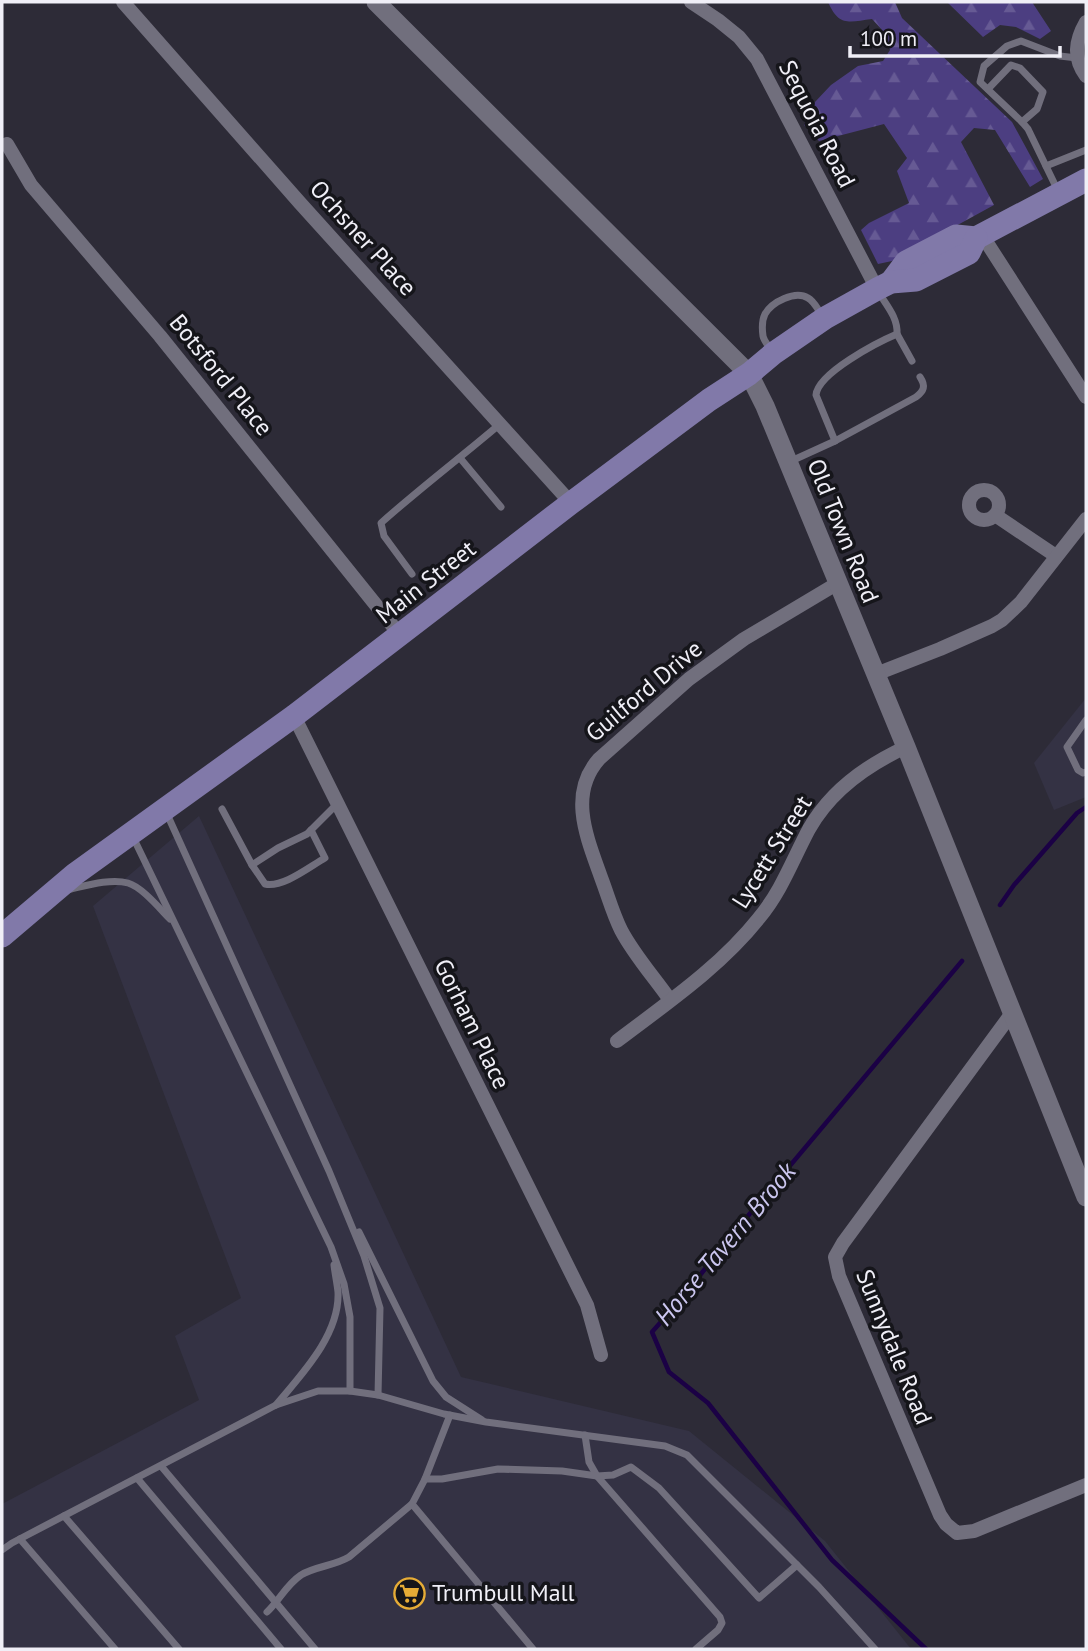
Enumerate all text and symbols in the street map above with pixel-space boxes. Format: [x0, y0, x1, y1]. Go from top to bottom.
scale bar [850, 14, 1060, 58]
text: 100 m [860, 25, 917, 52]
street label: Sequoia Road [772, 55, 863, 193]
street label: Ochsner Place [303, 173, 423, 302]
street label: Botsford Place [163, 308, 280, 442]
street label: Old Town Road [800, 454, 886, 607]
street label: Main Street [370, 533, 482, 630]
street label: Guilford Drive [579, 633, 708, 748]
street label: Lycett Street [725, 789, 818, 914]
street label: Gorham Place [428, 953, 517, 1094]
water label: Horse Tavern Brook [647, 1154, 803, 1332]
street label: Sunnydale Road [849, 1265, 940, 1429]
supermarket icon: Trumbull Mall [392, 1576, 426, 1610]
place label: Trumbull Mall [432, 1577, 575, 1608]

